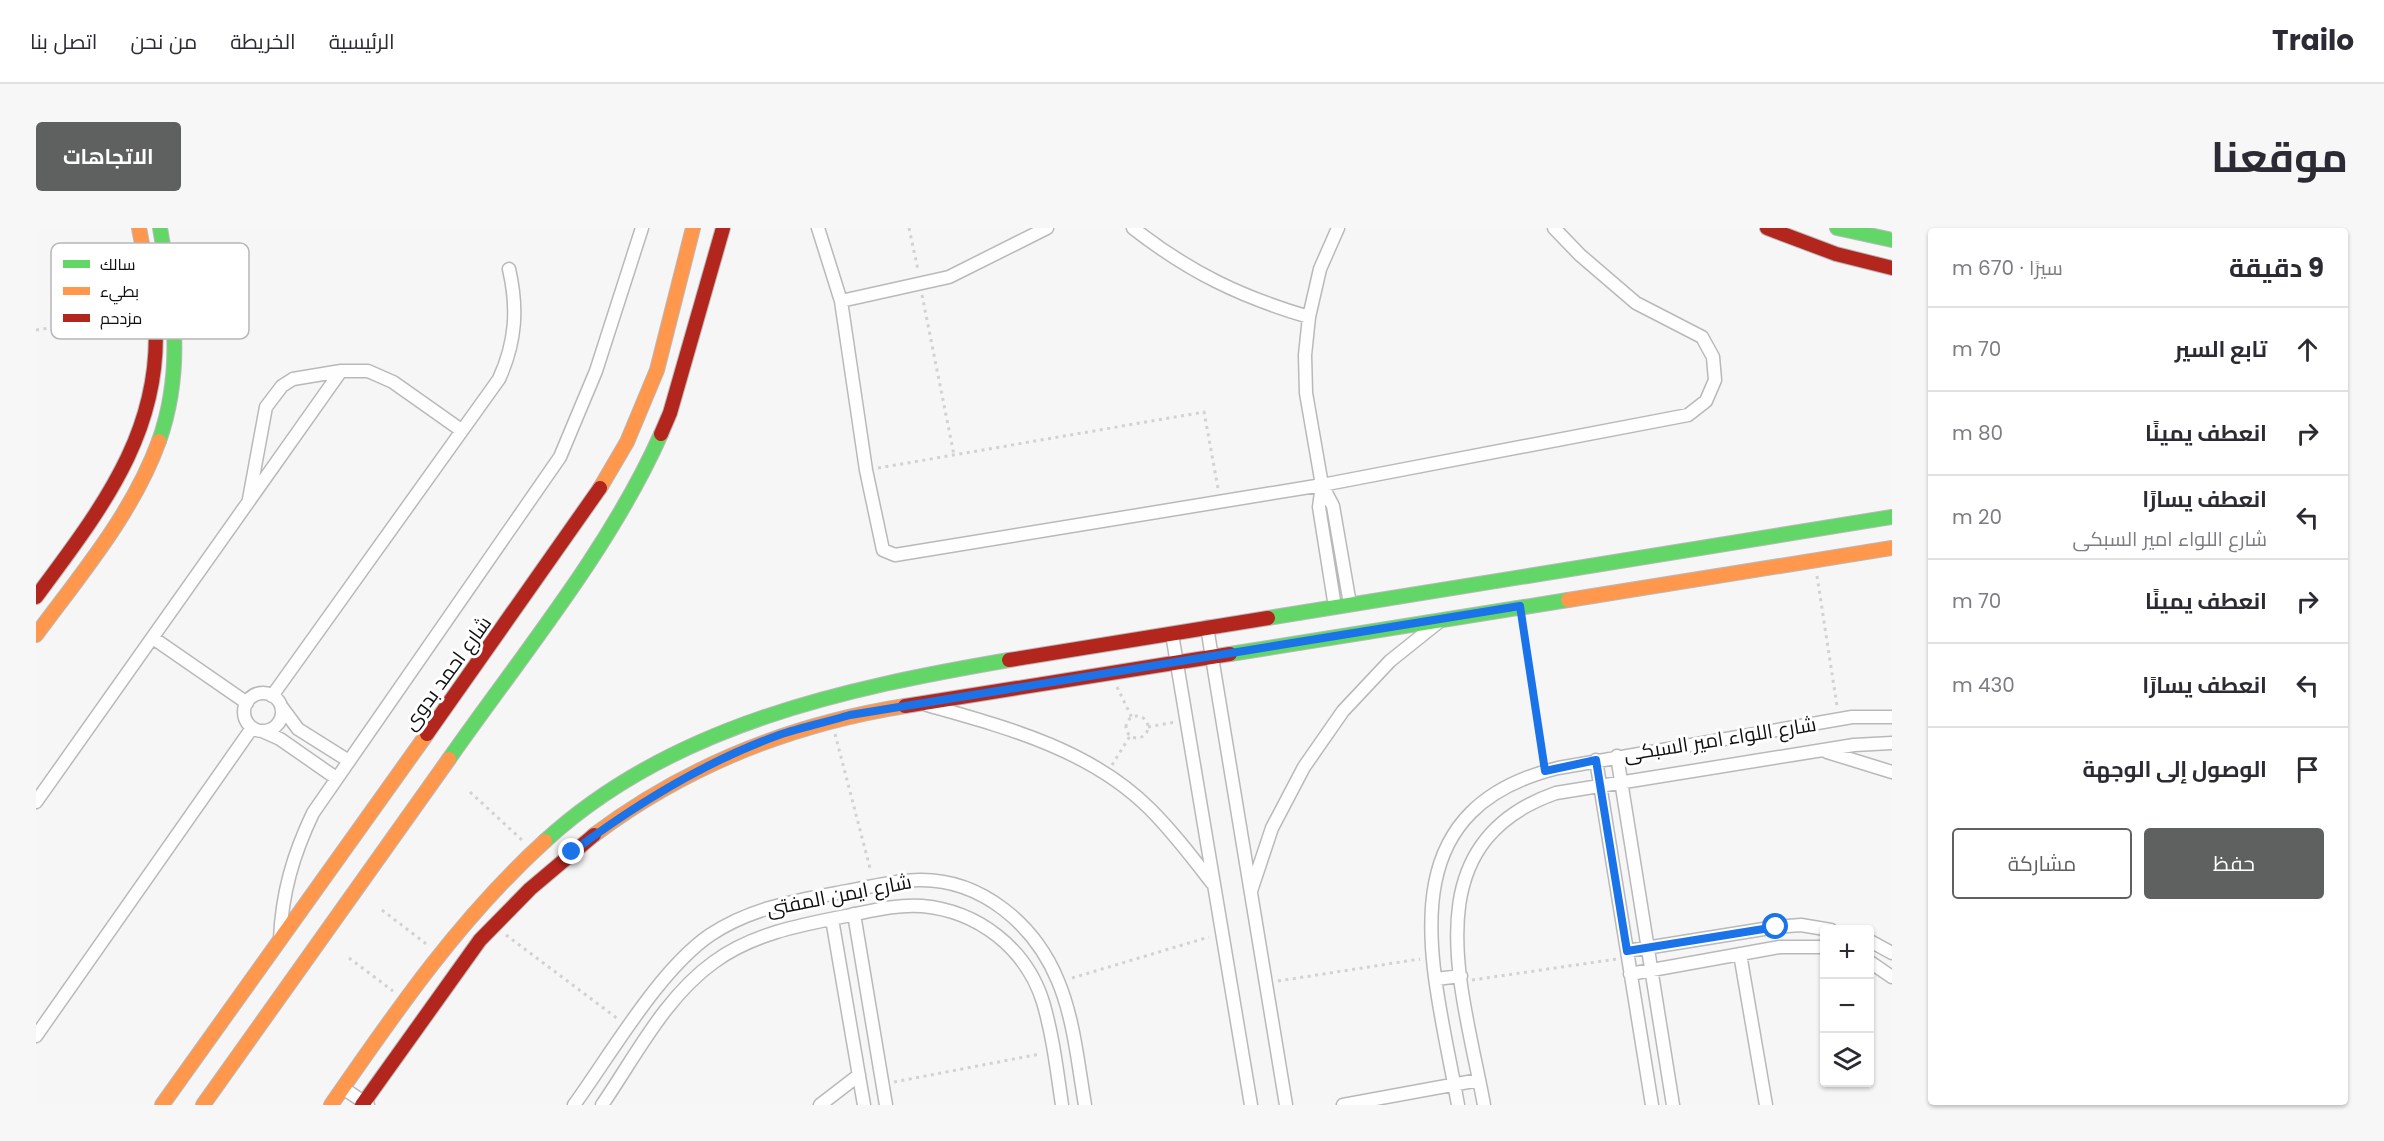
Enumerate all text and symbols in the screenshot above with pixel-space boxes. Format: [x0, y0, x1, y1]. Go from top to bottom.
text: Trailo [2272, 21, 2354, 60]
text: اتصل بنا [30, 27, 97, 56]
text: من نحن [130, 27, 197, 56]
text: الخريطة [230, 27, 296, 56]
text: الرئيسية [329, 27, 395, 56]
button: الاتجاهات [36, 122, 181, 191]
text: موقعنا [2211, 128, 2348, 187]
legend [51, 243, 249, 339]
text: 9 دقيقة [2229, 250, 2324, 286]
text: سالك [100, 253, 135, 276]
text: سيرًا · 670 m [1952, 254, 2063, 282]
text: بطيء [100, 280, 139, 305]
text: مزدحم [100, 307, 142, 330]
icon: ahead [2291, 333, 2324, 366]
text: تابع السير [2175, 334, 2267, 365]
text: 70 m [1952, 335, 2001, 363]
icon: right [2291, 417, 2324, 450]
text: انعطف يمينًا [2145, 418, 2267, 449]
text: 80 m [1952, 419, 2003, 447]
text: انعطف يسارًا [2142, 484, 2267, 515]
icon: left [2291, 501, 2324, 534]
text: 20 m [1952, 503, 2002, 531]
text: شارع اللواء امير السبكى [2073, 525, 2267, 553]
icon: right [2291, 585, 2324, 618]
text: انعطف يمينًا [2145, 586, 2267, 617]
text: 70 m [1952, 587, 2001, 615]
street label: شارع احمد بدوى [396, 610, 498, 736]
icon: left [2291, 669, 2324, 702]
text: انعطف يسارًا [2142, 670, 2267, 701]
text: 430 m [1952, 671, 2015, 699]
street label: شارع اللواء امير السبكى [1622, 710, 1818, 768]
icon: arrive [2291, 753, 2324, 786]
text: الوصول إلى الوجهة [2082, 754, 2267, 785]
button: مشاركة [1952, 828, 2132, 899]
button: حفظ [2144, 828, 2324, 899]
route end [558, 838, 584, 864]
street label: شارع ايمن المفتى [764, 867, 914, 923]
route start [1762, 913, 1788, 939]
map controls [1820, 925, 1874, 1087]
button: + [1820, 925, 1874, 979]
button: − [1820, 979, 1874, 1033]
button: layers [1820, 1033, 1874, 1087]

